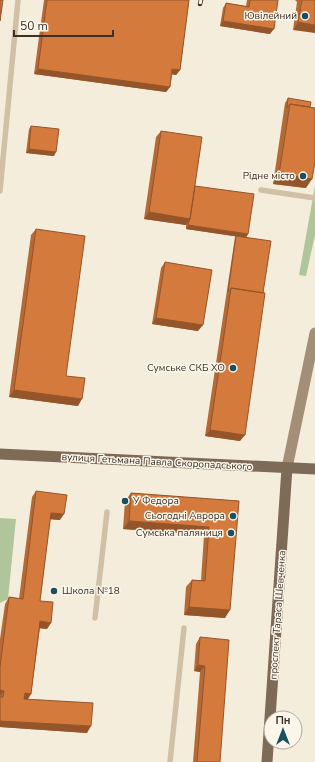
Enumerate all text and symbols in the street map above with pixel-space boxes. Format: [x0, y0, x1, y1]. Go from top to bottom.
place label: Ювілейний [244, 9, 297, 23]
marker: Ювілейний [300, 11, 310, 21]
scale bar [14, 12, 113, 38]
text: 50 m [20, 18, 48, 34]
place label: Рідне місто [243, 169, 295, 183]
marker: Рідне місто [298, 171, 308, 181]
place label: Сумське СКБ ХО [147, 361, 225, 375]
marker: Сумське СКБ ХО [228, 363, 238, 373]
street label: вулиця Гетьмана Павла Скоропадського [61, 450, 253, 474]
place label: У Федора [132, 494, 179, 508]
marker: У Федора [120, 496, 130, 506]
place label: Сьогодні Аврора [145, 509, 225, 523]
marker: Сьогодні Аврора [228, 511, 238, 521]
place label: Сумська паляниця [136, 526, 223, 540]
marker: Сумська паляниця [226, 528, 236, 538]
street label: проспект Тараса Шевченка [267, 550, 289, 680]
place label: Школа №18 [62, 584, 120, 598]
marker: Школа №18 [49, 586, 59, 596]
north arrow [263, 710, 303, 750]
text: Пн [275, 713, 291, 728]

